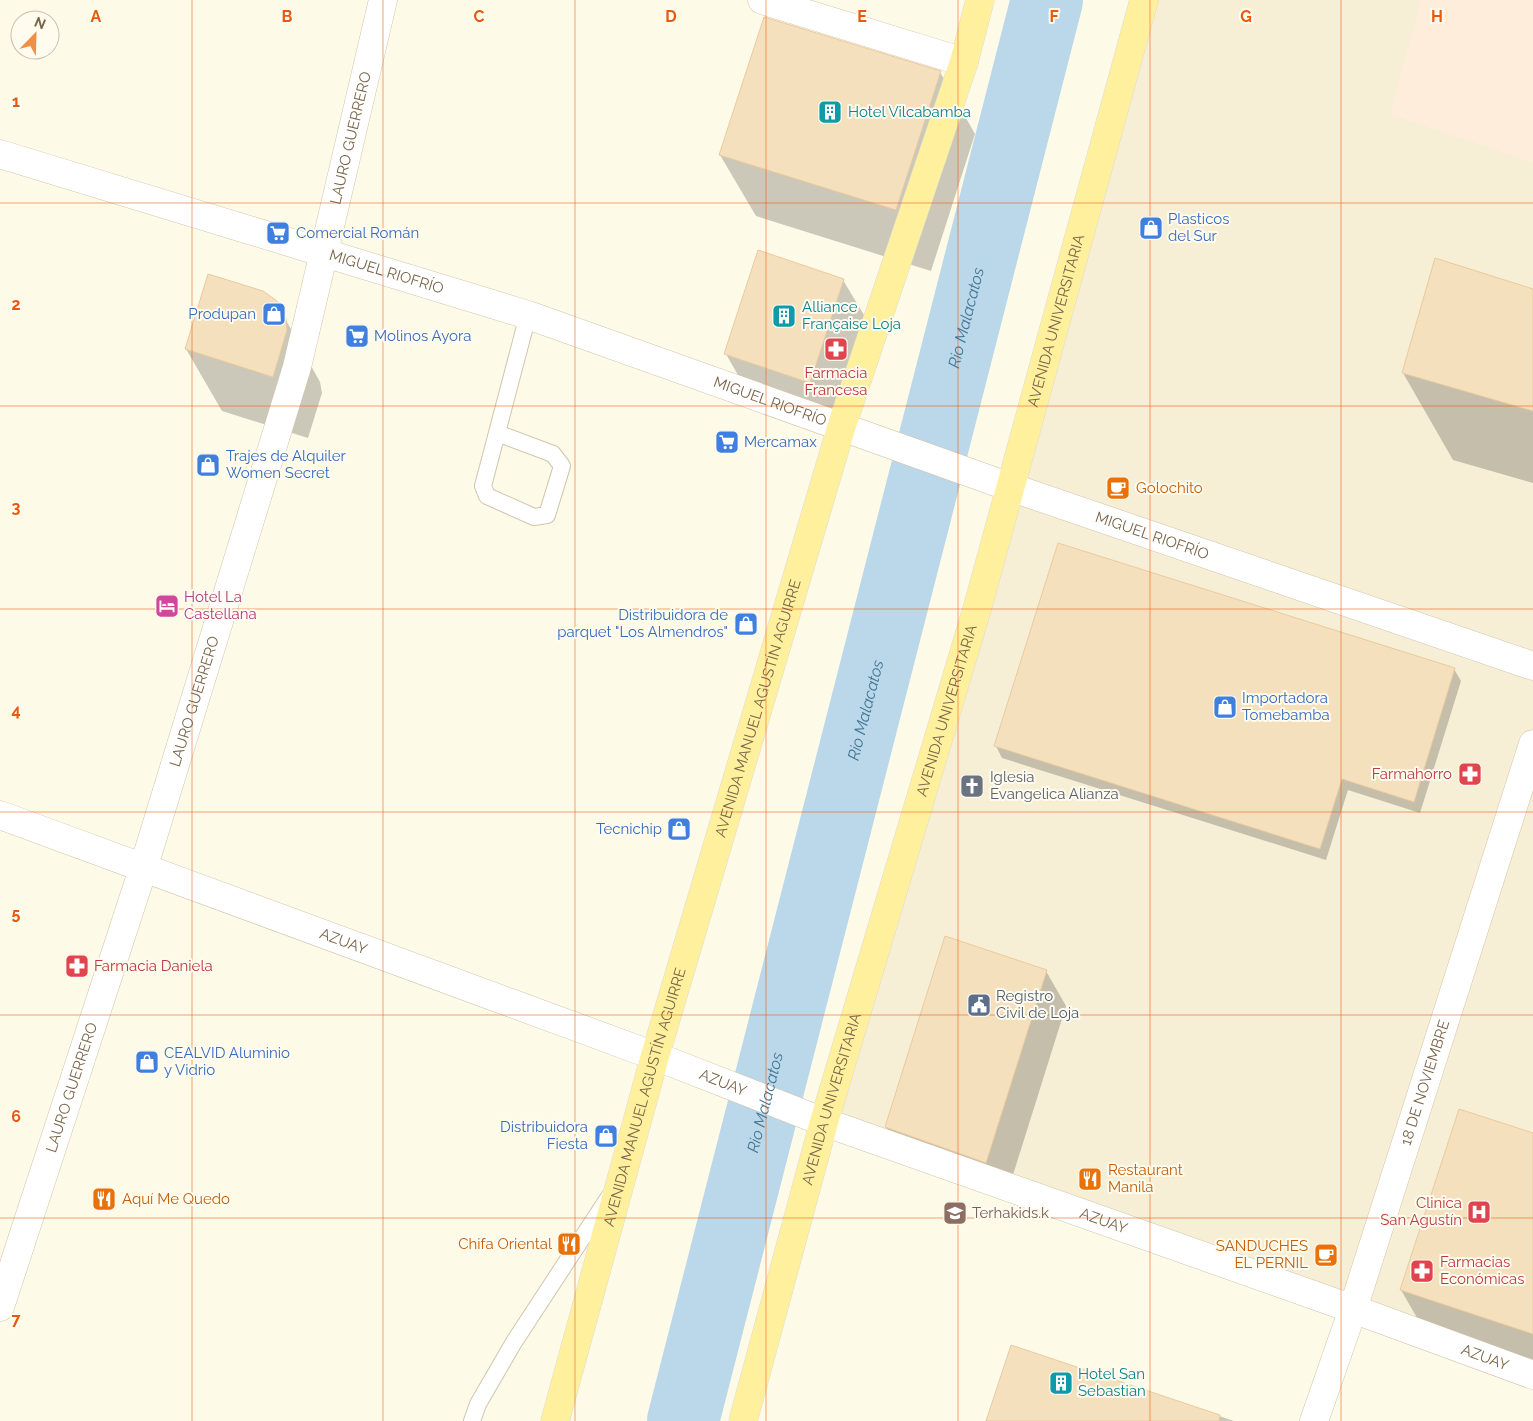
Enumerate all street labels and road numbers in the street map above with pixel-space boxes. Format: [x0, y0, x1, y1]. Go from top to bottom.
street label: LAURO GUERRERO [326, 70, 375, 206]
street label: AVENIDA UNIVERSITARIA [1024, 232, 1088, 409]
street label: MIGUEL RIOFRÍO [327, 246, 446, 298]
street label: MIGUEL RIOFRÍO [711, 373, 829, 430]
street label: MIGUEL RIOFRÍO [1093, 508, 1211, 563]
street label: AVENIDA MANUEL AGUSTÍN AGUIRRE [711, 577, 805, 839]
street label: AVENIDA UNIVERSITARIA [913, 623, 981, 799]
street label: LAURO GUERRERO [166, 634, 223, 769]
street label: AZUAY [317, 924, 370, 958]
street label: AVENIDA MANUEL AGUSTÍN AGUIRRE [600, 966, 690, 1229]
street label: AVENIDA UNIVERSITARIA [798, 1011, 865, 1187]
street label: 18 DE NOVIEMBRE [1397, 1018, 1453, 1148]
street label: LAURO GUERRERO [42, 1020, 101, 1155]
street label: AZUAY [697, 1065, 749, 1100]
street label: AZUAY [1077, 1204, 1130, 1238]
street label: AZUAY [1459, 1340, 1511, 1374]

